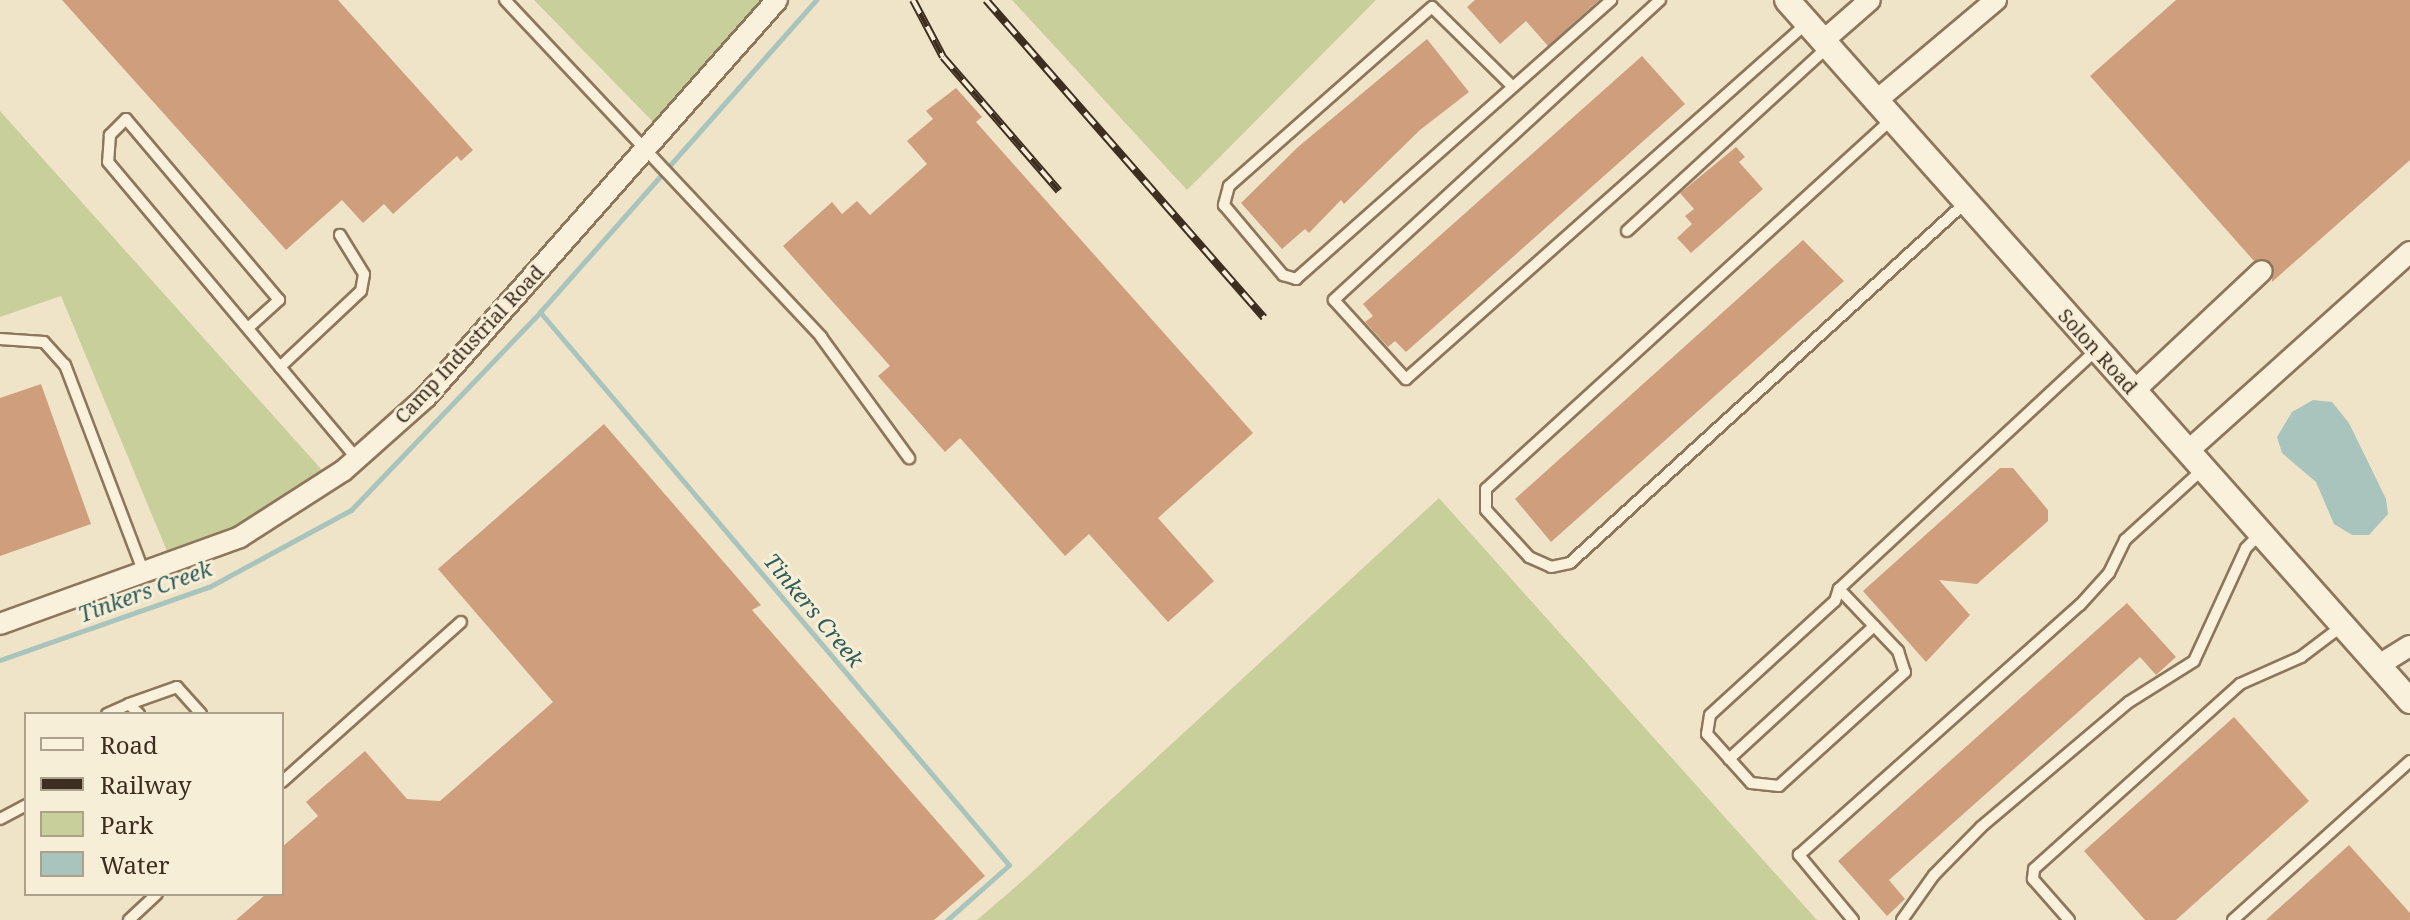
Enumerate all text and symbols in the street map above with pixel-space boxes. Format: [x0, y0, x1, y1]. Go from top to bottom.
street label: Camp Industrial Road [389, 260, 549, 428]
street label: Solon Road [2053, 303, 2143, 399]
water label: Tinkers Creek [759, 548, 869, 672]
water label: Tinkers Creek [75, 555, 215, 627]
legend [24, 712, 284, 896]
text: Road [100, 728, 158, 761]
text: Railway [100, 768, 192, 801]
text: Park [100, 808, 153, 841]
text: Water [100, 848, 170, 881]

